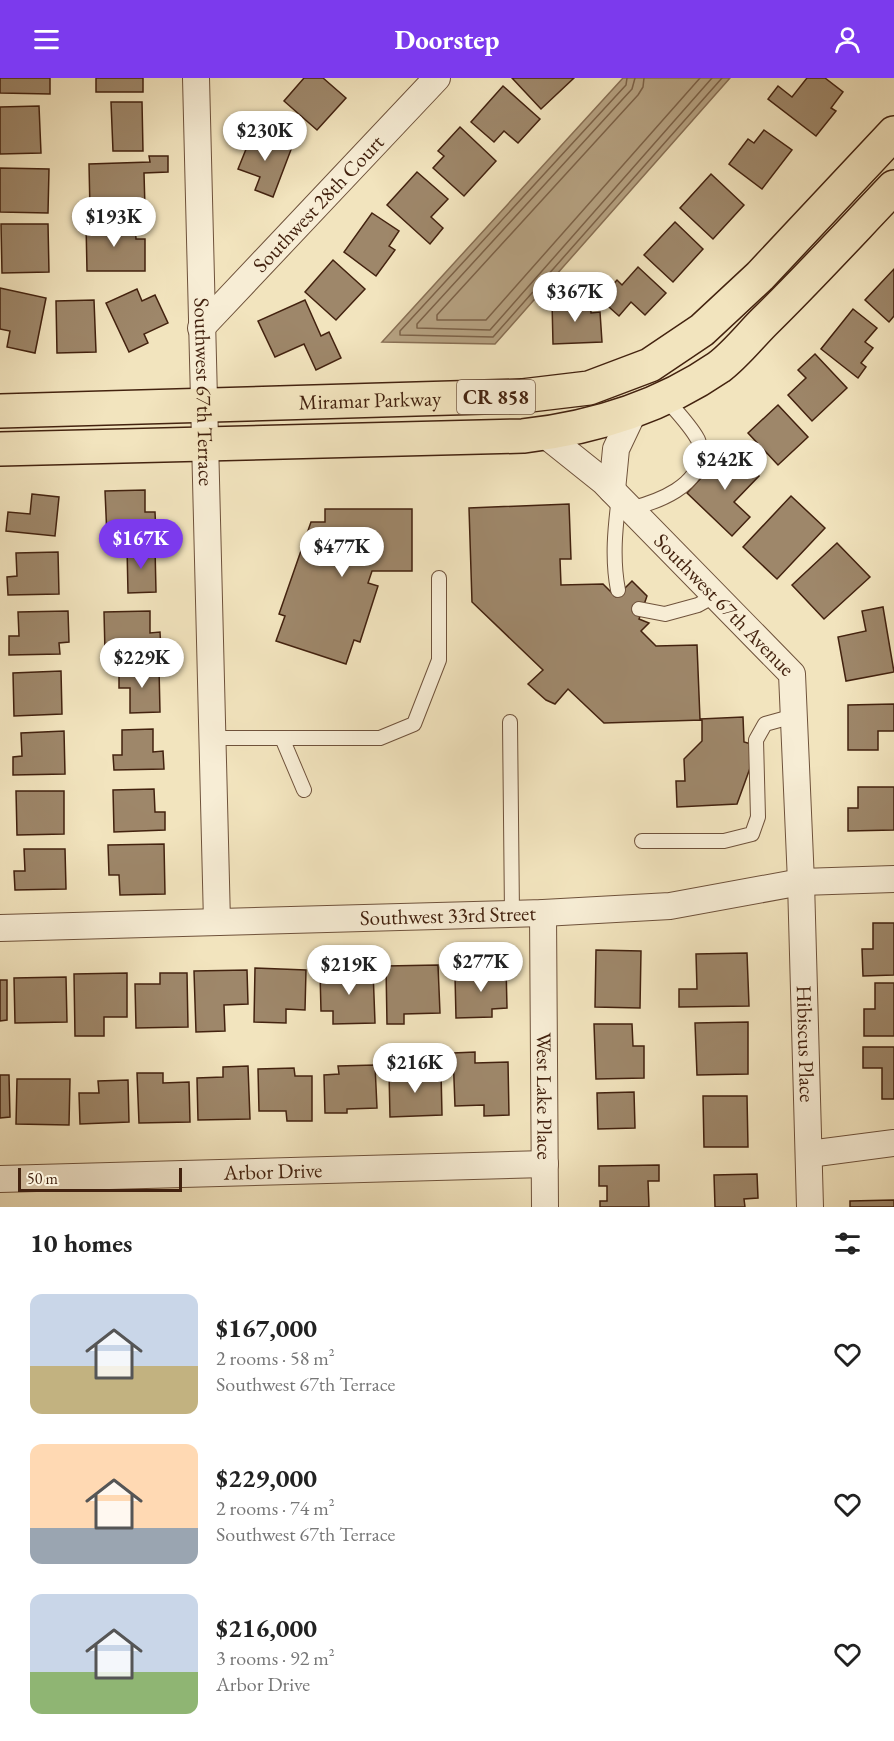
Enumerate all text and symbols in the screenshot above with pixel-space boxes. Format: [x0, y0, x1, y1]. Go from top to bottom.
text: Doorstep [394, 22, 500, 57]
icon: menu [30, 23, 63, 56]
icon: person [831, 23, 864, 56]
pin: $230K [223, 111, 307, 162]
text: $230K [237, 117, 293, 143]
street label: Southwest 28th Court [247, 128, 390, 278]
pin: $193K [72, 197, 156, 248]
text: $193K [86, 203, 142, 229]
pin: $367K [533, 272, 617, 323]
text: $367K [547, 278, 603, 304]
street label: Southwest 67th Terrace [188, 297, 220, 486]
road number: CR 858 [457, 380, 535, 414]
street label: Miramar Parkway [298, 384, 442, 415]
pin: $242K [683, 440, 767, 491]
text: $242K [697, 446, 753, 472]
pin: $167K [99, 519, 183, 570]
text: $167K [113, 525, 169, 551]
pin: $477K [300, 527, 384, 578]
street label: Southwest 67th Avenue [648, 527, 801, 682]
text: $477K [314, 533, 370, 559]
pin: $229K [100, 638, 184, 689]
text: $229K [114, 644, 170, 670]
street label: Southwest 33rd Street [359, 899, 537, 931]
pin: $277K [439, 942, 523, 993]
pin: $219K [307, 945, 391, 996]
text: $277K [453, 948, 509, 974]
text: $219K [321, 951, 377, 977]
street label: Hibiscus Place [791, 985, 821, 1103]
street label: West Lake Place [531, 1032, 559, 1160]
pin: $216K [373, 1043, 457, 1094]
text: $216K [387, 1049, 443, 1075]
street label: Arbor Drive [222, 1156, 323, 1186]
scale bar [18, 1165, 182, 1192]
text: 50 m [27, 1168, 58, 1189]
text: 10 homes [30, 1226, 132, 1260]
icon: filters [831, 1227, 864, 1260]
text: $167,000 [216, 1311, 317, 1345]
icon: home [78, 1318, 150, 1390]
icon: heart [831, 1338, 864, 1371]
text: 2 rooms · 58 m² [216, 1345, 335, 1371]
text: Southwest 67th Terrace [216, 1371, 395, 1397]
text: $229,000 [216, 1461, 317, 1495]
icon: home [78, 1468, 150, 1540]
icon: heart [831, 1488, 864, 1521]
text: 2 rooms · 74 m² [216, 1495, 335, 1521]
text: Southwest 67th Terrace [216, 1521, 395, 1547]
text: $216,000 [216, 1611, 317, 1645]
icon: home [78, 1618, 150, 1690]
icon: heart [831, 1638, 864, 1671]
text: 3 rooms · 92 m² [216, 1645, 335, 1671]
text: Arbor Drive [216, 1671, 310, 1697]

